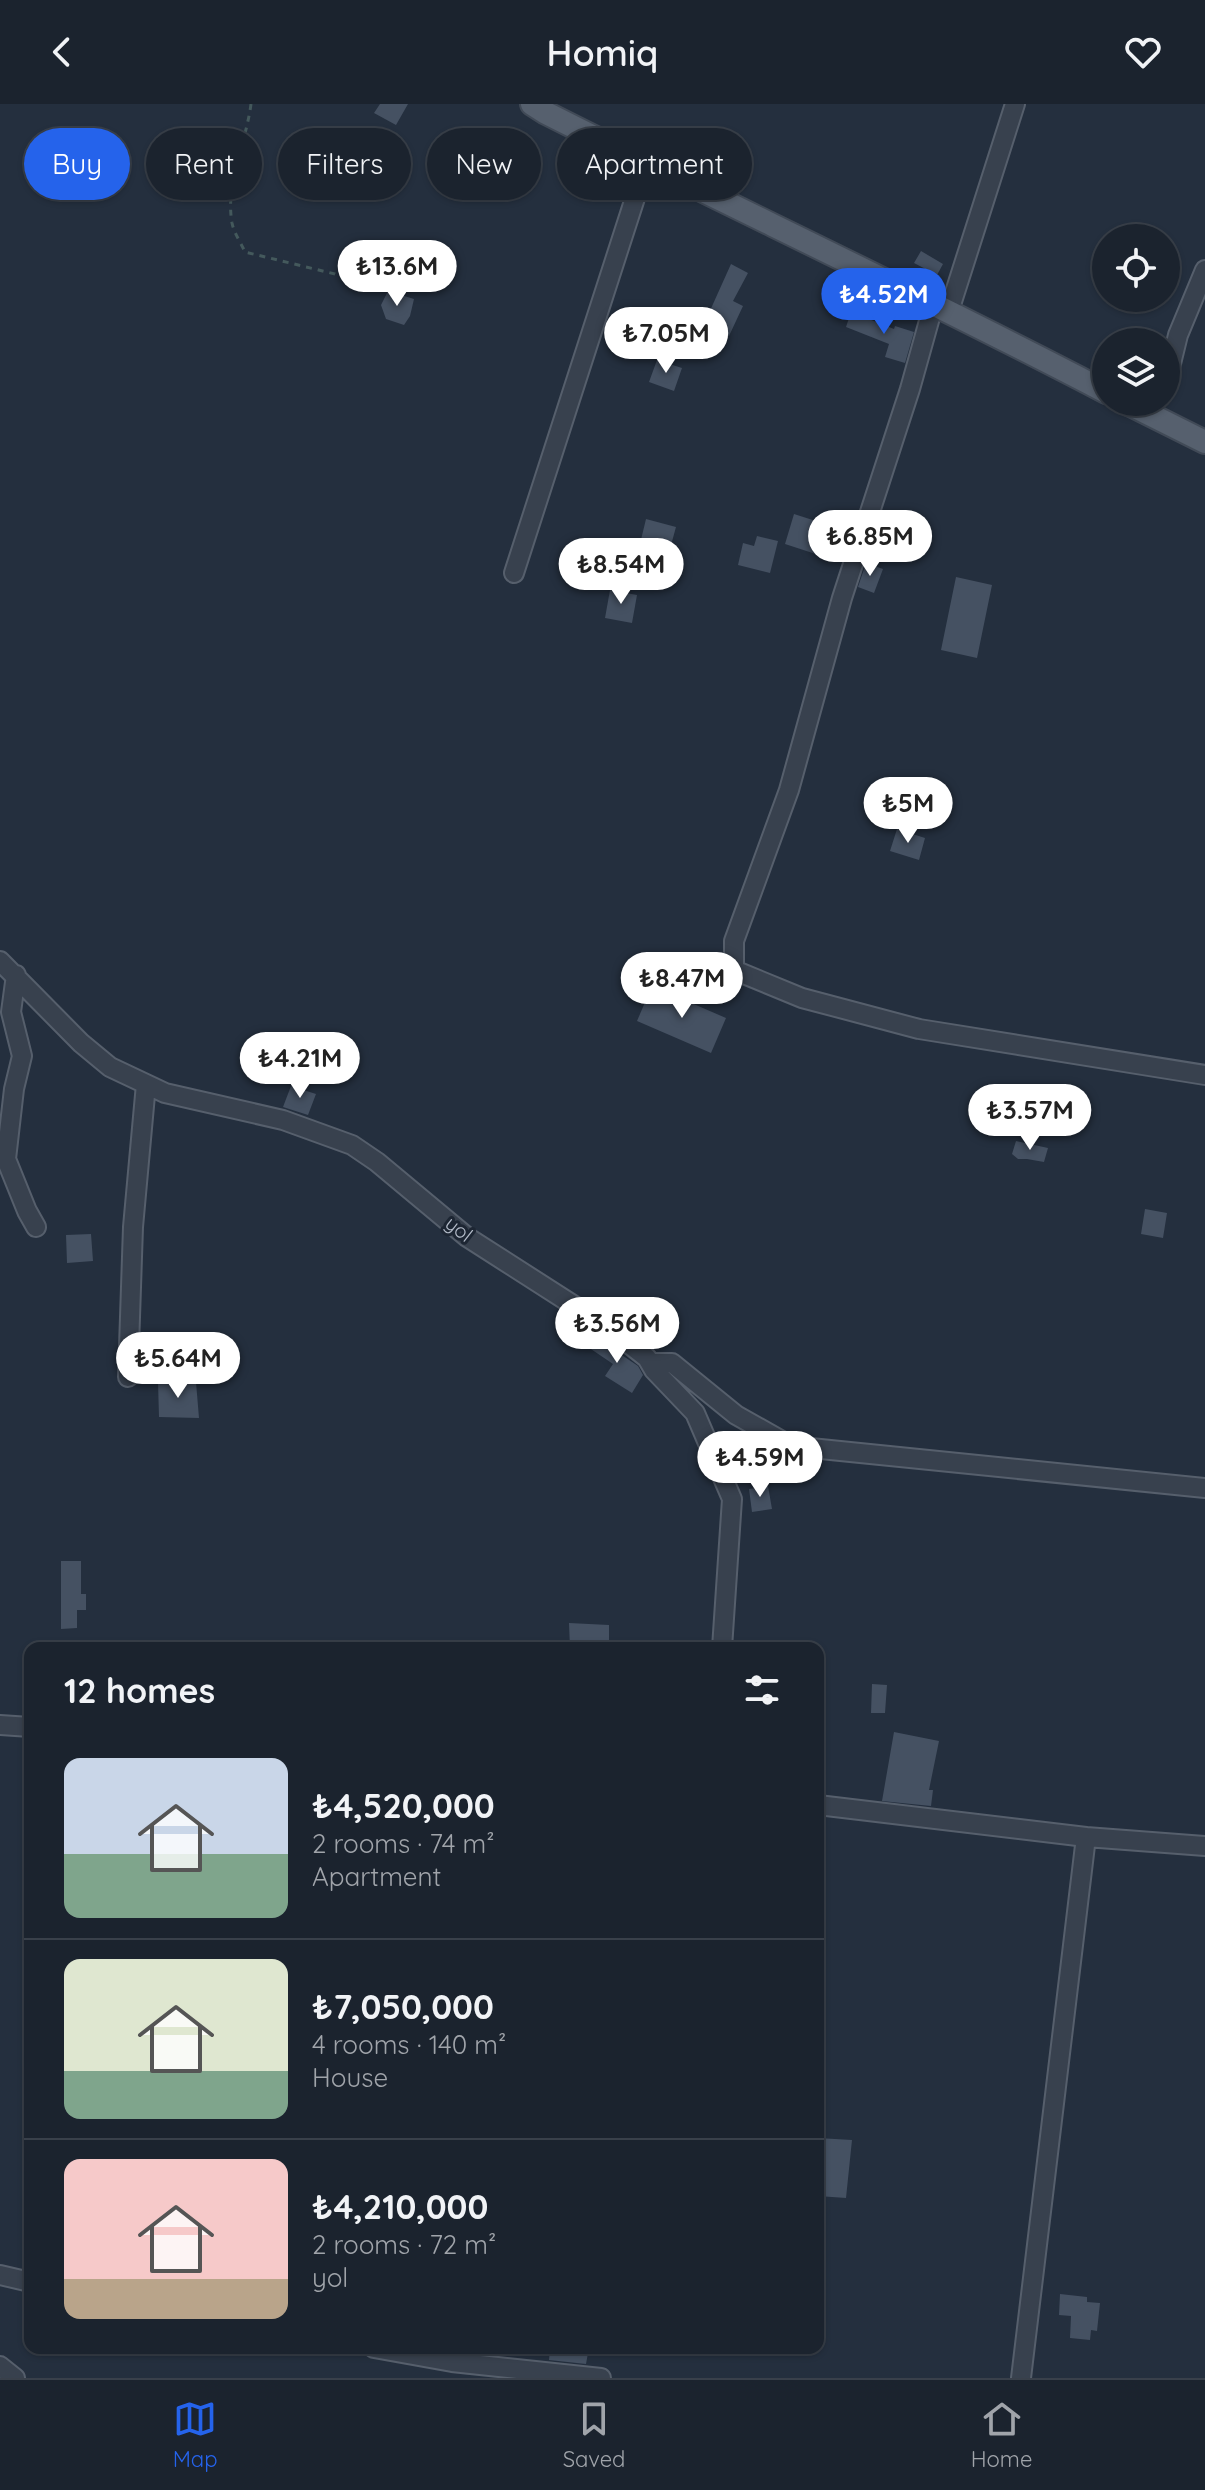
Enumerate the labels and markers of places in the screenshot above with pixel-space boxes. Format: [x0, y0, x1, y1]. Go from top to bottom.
pin: ₺13.6M [332, 240, 462, 308]
pin: ₺4.52M [819, 268, 949, 336]
pin: ₺7.05M [601, 307, 731, 375]
pin: ₺6.85M [805, 510, 935, 578]
pin: ₺8.54M [556, 538, 686, 606]
pin: ₺5M [869, 777, 947, 845]
pin: ₺8.47M [617, 952, 747, 1020]
pin: ₺4.21M [235, 1032, 365, 1100]
pin: ₺3.57M [965, 1084, 1095, 1152]
pin: ₺3.56M [552, 1297, 682, 1365]
pin: ₺5.64M [113, 1332, 243, 1400]
pin: ₺4.59M [695, 1431, 825, 1499]

